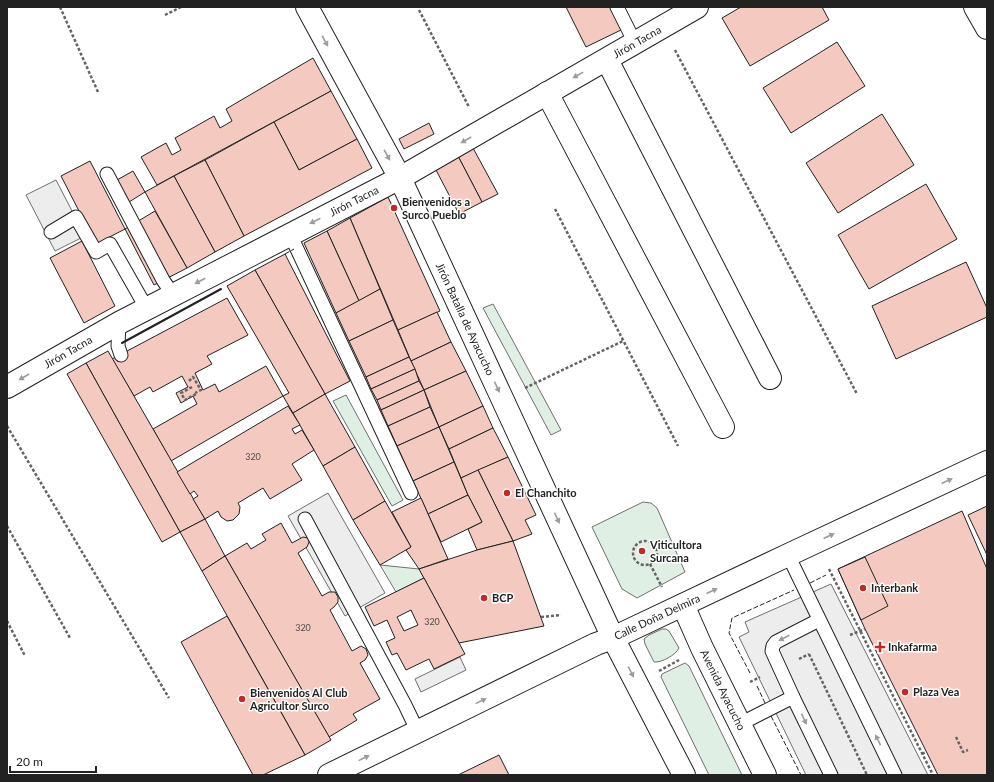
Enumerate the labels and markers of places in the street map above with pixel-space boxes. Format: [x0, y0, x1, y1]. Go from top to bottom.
place label: Bienvenidos a Surco Pueblo [402, 195, 470, 221]
marker: Bienvenidos a Surco Pueblo [389, 203, 399, 213]
place label: El Chanchito [515, 486, 577, 499]
marker: El Chanchito [502, 488, 512, 498]
place label: Viticultora Surcana [649, 538, 702, 564]
marker: Viticultora Surcana [637, 546, 647, 556]
place label: Interbank [871, 581, 918, 594]
marker: Interbank [858, 583, 868, 593]
place label: BCP [492, 591, 514, 604]
marker: BCP [479, 593, 489, 603]
place label: Inkafarma [888, 640, 937, 653]
marker: Inkafarma [875, 642, 885, 652]
place label: Plaza Vea [913, 685, 959, 698]
place label: Bienvenidos Al Club Agricultor Surco [249, 686, 348, 712]
marker: Plaza Vea [900, 687, 910, 697]
marker: Bienvenidos Al Club Agricultor Surco [237, 694, 247, 704]

